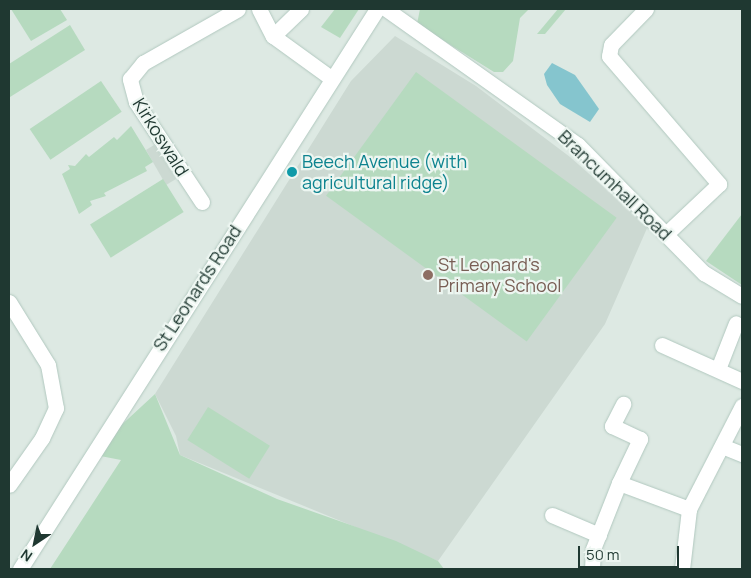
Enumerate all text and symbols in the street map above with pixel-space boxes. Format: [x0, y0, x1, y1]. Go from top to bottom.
street label: Kirkoswald [129, 94, 193, 180]
street label: Brancumhall Road [554, 125, 676, 245]
place label: Beech Avenue (with agricultural ridge) [302, 151, 467, 193]
marker: Beech Avenue (with agricultural ridge) [286, 166, 298, 178]
street label: St Leonards Road [148, 221, 246, 355]
place label: St Leonard's Primary School [438, 254, 562, 296]
marker: St Leonard's Primary School [422, 269, 434, 281]
north arrow [10, 518, 60, 568]
scale bar [581, 536, 682, 568]
text: 50 m [586, 544, 620, 565]
text: N [17, 545, 36, 567]

